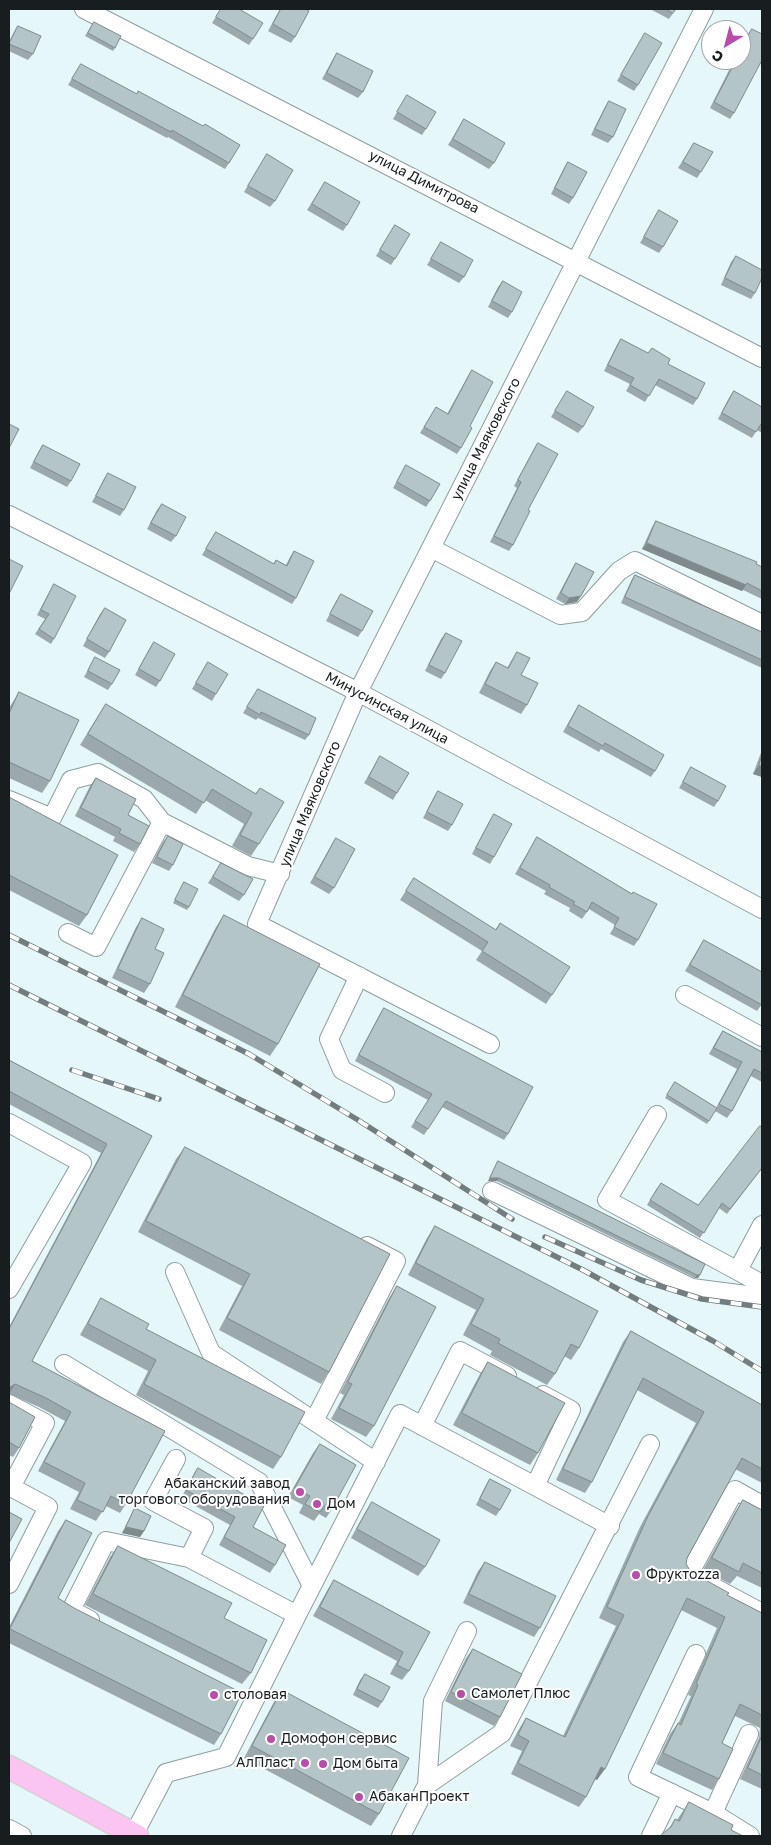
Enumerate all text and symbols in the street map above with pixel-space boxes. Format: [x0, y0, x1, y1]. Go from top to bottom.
north arrow [701, 20, 751, 70]
text: С [708, 47, 726, 66]
street label: улица Димитрова [366, 147, 482, 217]
street label: улица Маяковского [448, 375, 524, 503]
street label: Минусинская улица [322, 668, 452, 748]
street label: улица Маяковского [276, 739, 344, 869]
place label: Абаканский завод торгового оборудования [118, 1476, 290, 1508]
marker: Абаканский завод торгового оборудования [294, 1486, 306, 1498]
place label: Дом [327, 1496, 356, 1512]
marker: Дом [311, 1498, 323, 1510]
place label: Фруктоzzа [646, 1567, 720, 1583]
marker: Фруктоzzа [630, 1569, 642, 1581]
place label: Самолет Плюс [471, 1686, 570, 1702]
place label: столовая [224, 1687, 287, 1703]
marker: Самолет Плюс [455, 1688, 467, 1700]
marker: столовая [208, 1689, 220, 1701]
place label: Домофон сервис [281, 1731, 397, 1747]
marker: Домофон сервис [265, 1733, 277, 1745]
place label: АлПласт [236, 1755, 295, 1771]
place label: Дом быта [333, 1756, 398, 1772]
marker: АлПласт [299, 1757, 311, 1769]
marker: Дом быта [317, 1758, 329, 1770]
place label: АбаканПроект [369, 1789, 469, 1805]
marker: АбаканПроект [353, 1791, 365, 1803]

